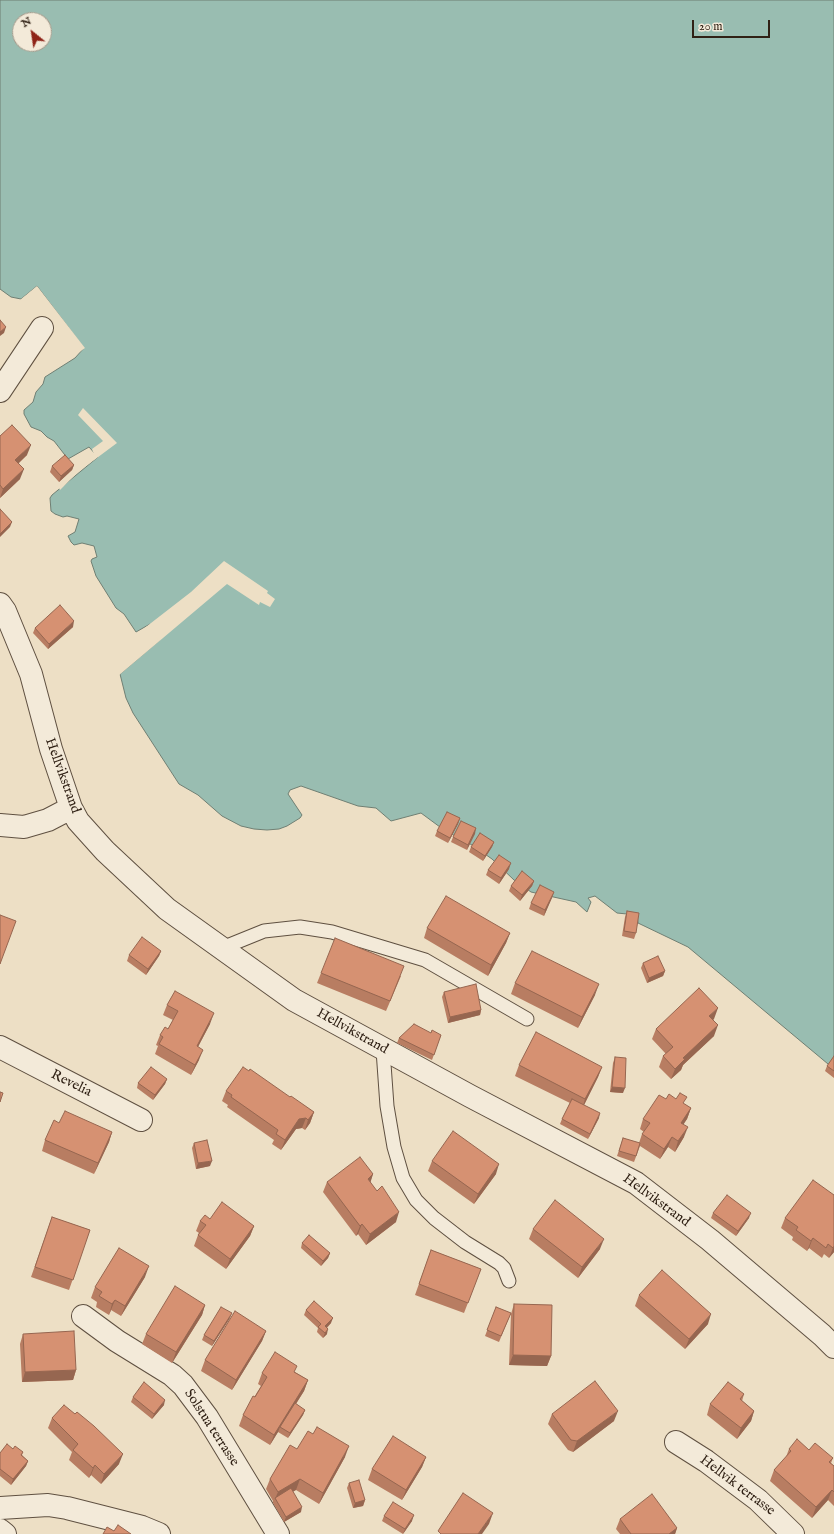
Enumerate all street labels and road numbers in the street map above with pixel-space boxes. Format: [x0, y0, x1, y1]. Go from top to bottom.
street label: Hellvikstrand [41, 736, 83, 816]
street label: Hellvikstrand [313, 1005, 391, 1059]
street label: Revelia [48, 1067, 94, 1101]
street label: Hellvikstrand [619, 1171, 693, 1231]
street label: Solstua terrasse [180, 1386, 242, 1470]
street label: Hellvik terrasse [696, 1452, 778, 1520]

